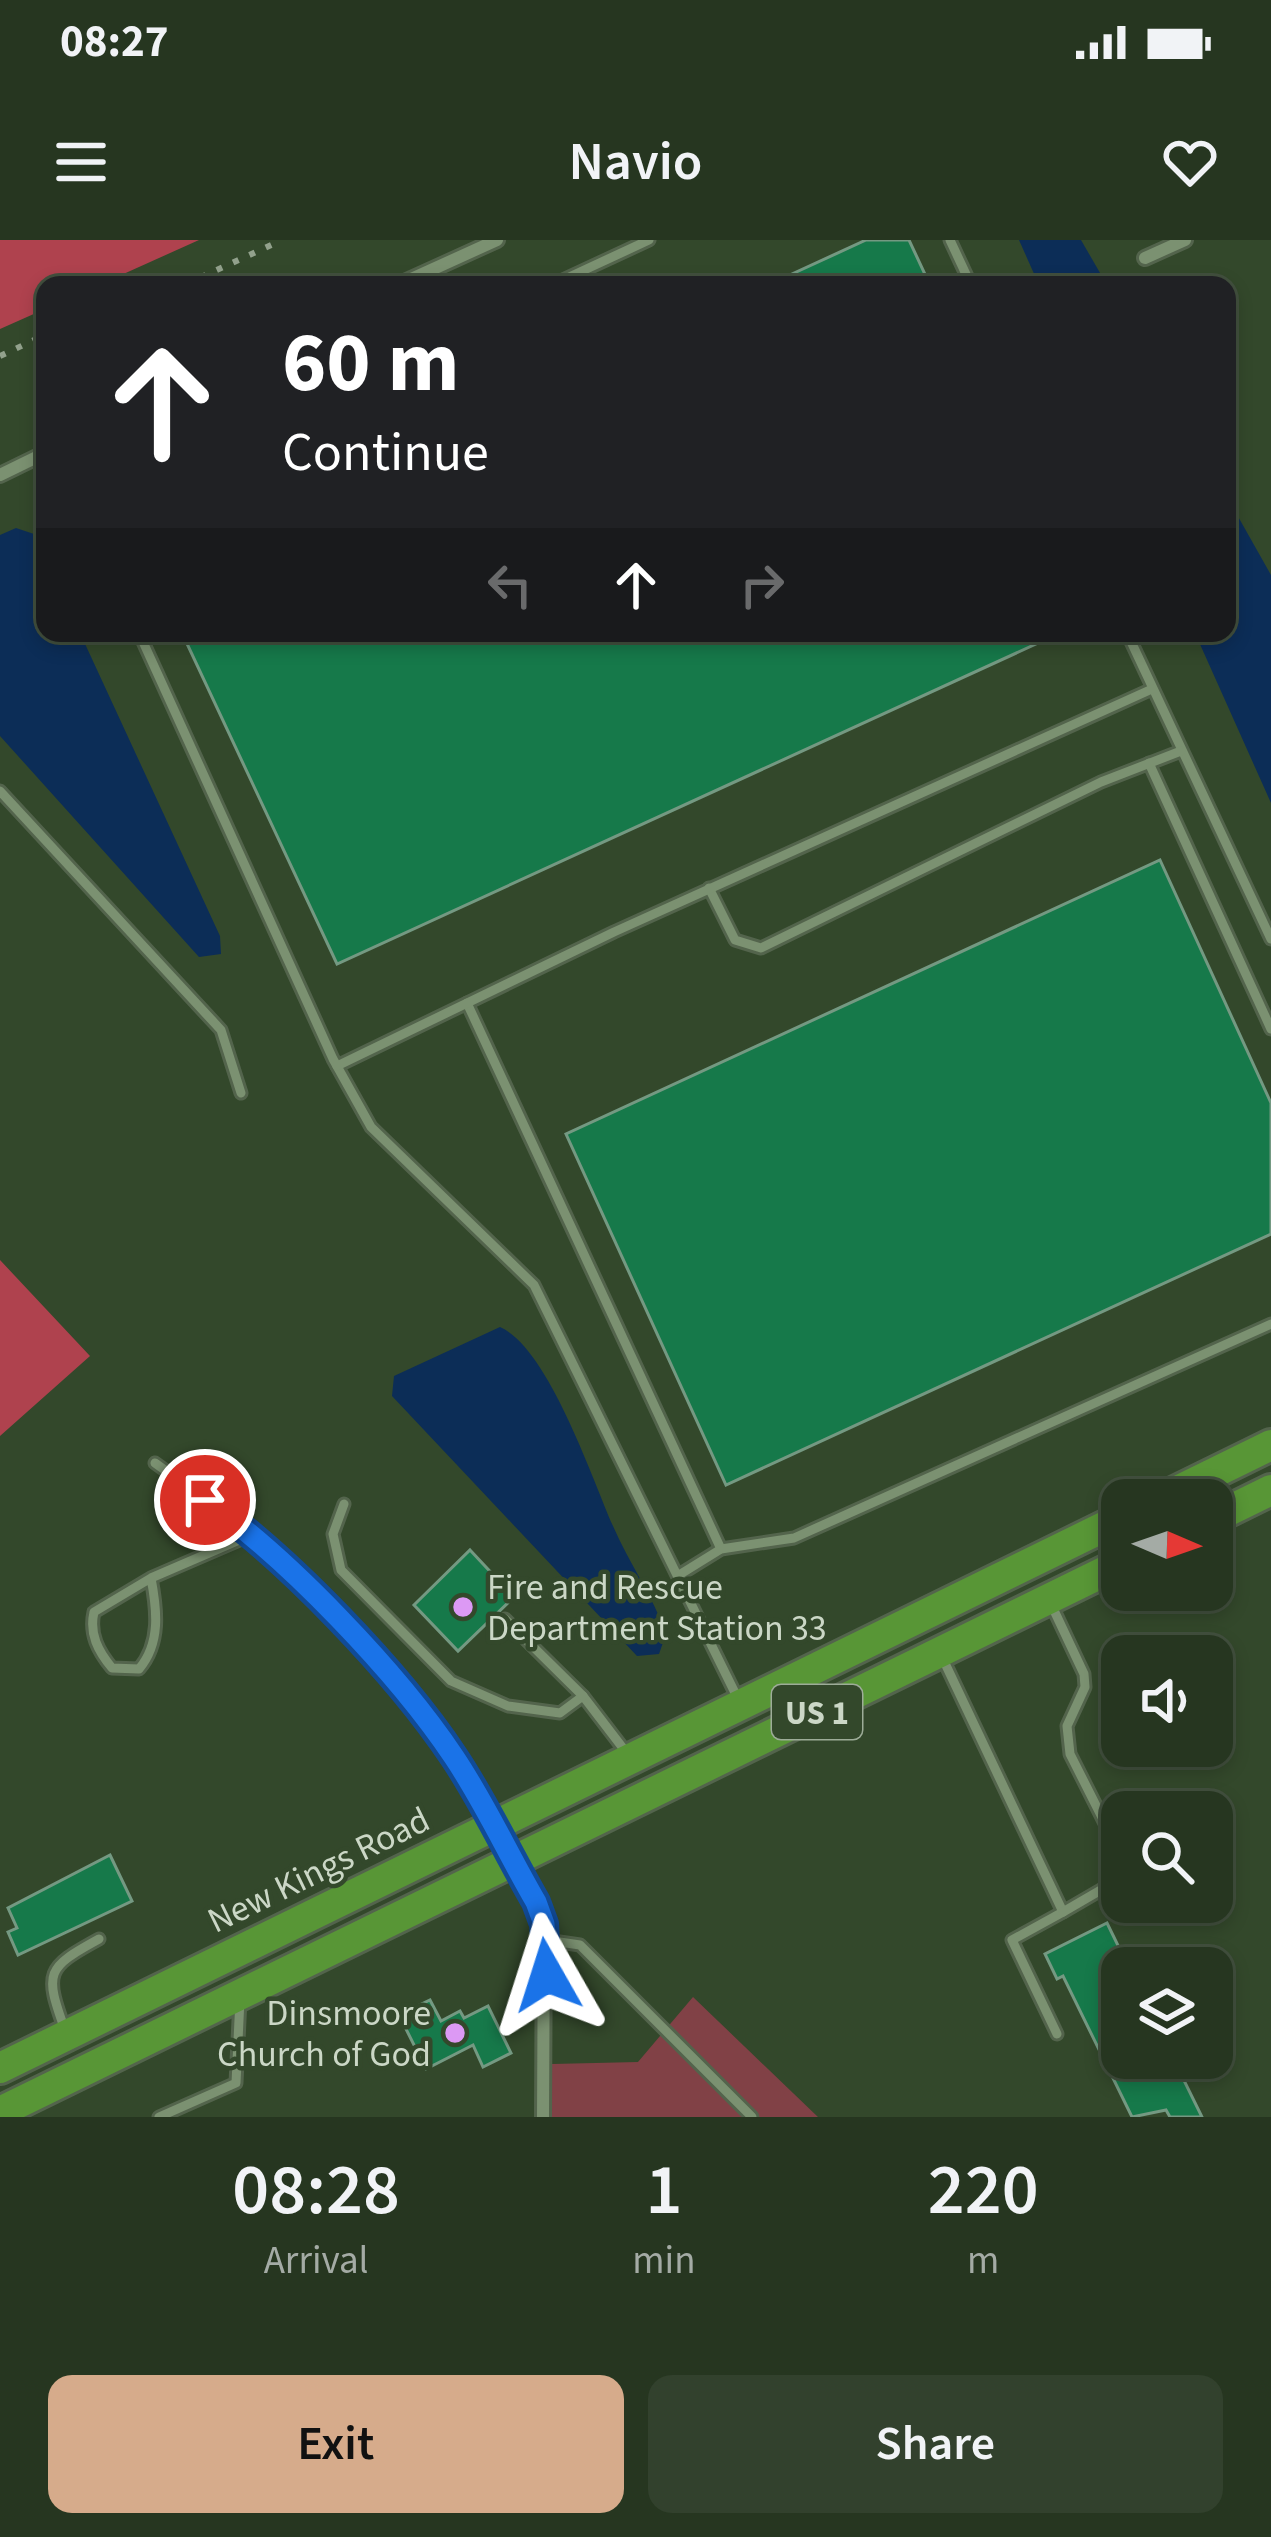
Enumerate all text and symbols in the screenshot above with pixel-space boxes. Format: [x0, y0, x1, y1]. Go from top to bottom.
text: 08:27 [60, 10, 169, 74]
text: Navio [569, 124, 702, 201]
icon: menu [48, 129, 114, 195]
icon: heart [1157, 129, 1223, 195]
text: 60 m [282, 304, 460, 424]
icon: ahead [84, 324, 240, 480]
text: Continue [282, 415, 489, 492]
icon: left [477, 552, 543, 618]
icon: ahead [603, 552, 669, 618]
icon: right [729, 552, 795, 618]
pin [154, 1449, 256, 1551]
icon: arrive [172, 1467, 238, 1533]
north arrow [1101, 1479, 1233, 1611]
map controls [1101, 1479, 1233, 2079]
place label: Fire and Rescue Department Station 33 [487, 1562, 827, 1654]
marker: Fire and Rescue Department Station 33 [450, 1594, 476, 1620]
button: sound [1101, 1635, 1233, 1767]
road number: US 1 [772, 1685, 862, 1739]
button: search [1101, 1791, 1233, 1923]
street label: New Kings Road [199, 1794, 438, 1946]
position arrow [484, 1912, 610, 2038]
button: layers [1101, 1947, 1233, 2079]
place label: Dinsmoore Church of God [217, 1988, 431, 2080]
marker: Dinsmoore Church of God [442, 2020, 468, 2046]
text: 08:28 [232, 2139, 400, 2242]
text: 1 [645, 2139, 682, 2242]
text: 220 [928, 2139, 1039, 2242]
text: Arrival [264, 2233, 369, 2289]
text: min [632, 2233, 696, 2289]
text: m [967, 2233, 999, 2289]
button: Exit [48, 2375, 624, 2513]
button: Share [648, 2375, 1223, 2513]

